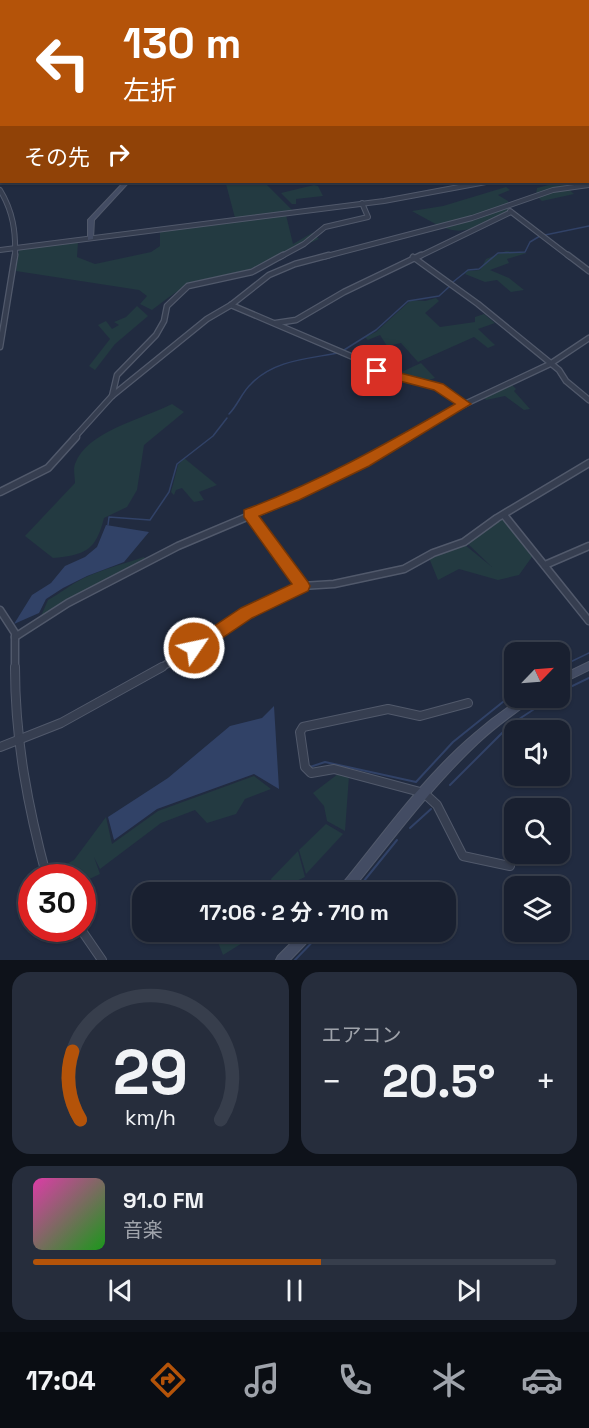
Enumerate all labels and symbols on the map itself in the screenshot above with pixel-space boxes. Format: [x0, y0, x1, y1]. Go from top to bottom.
pin [351, 345, 402, 396]
position arrow [162, 616, 226, 680]
north arrow [504, 642, 570, 708]
speed limit sign: 30 [18, 864, 96, 942]

